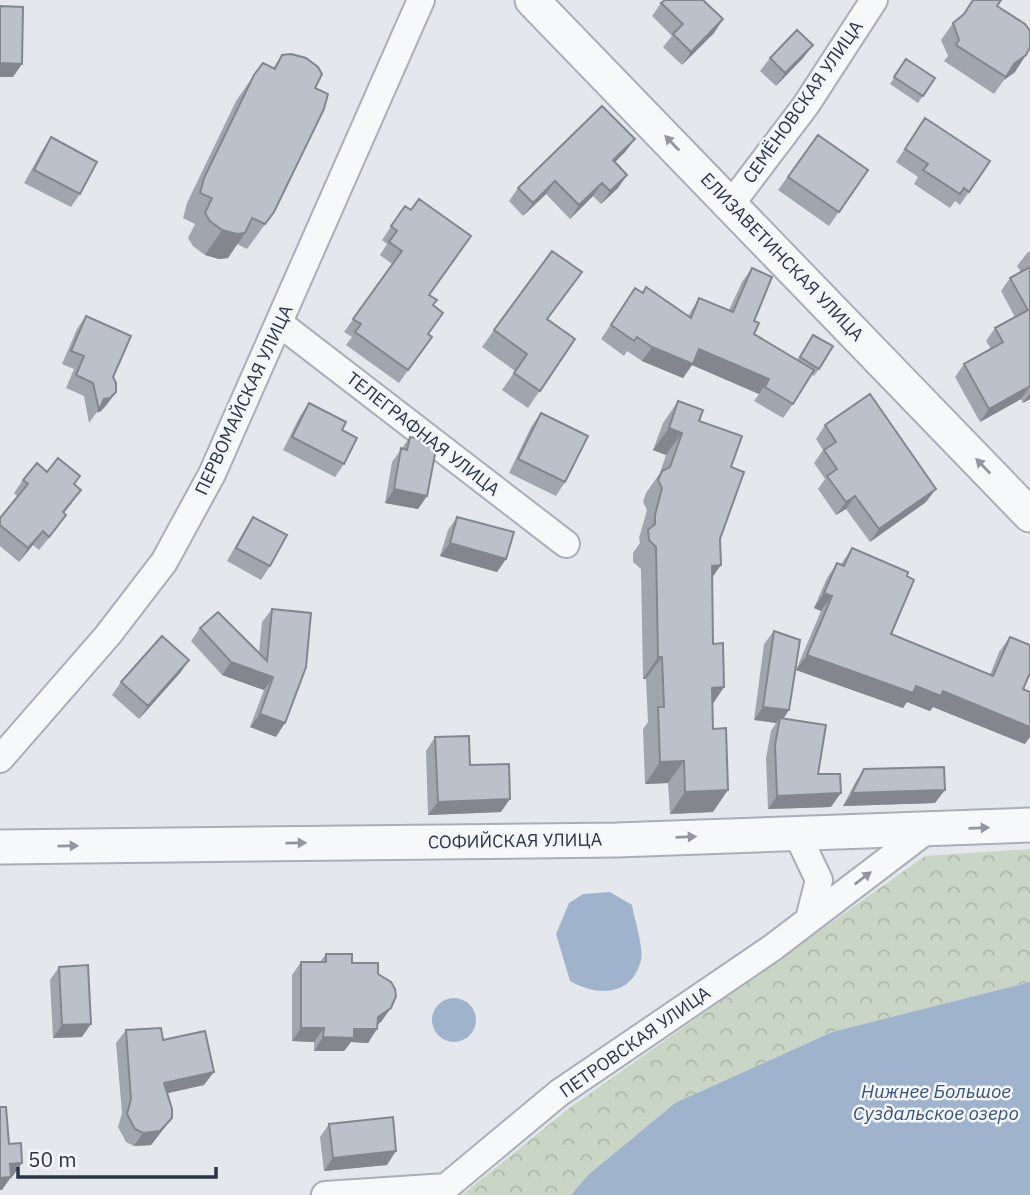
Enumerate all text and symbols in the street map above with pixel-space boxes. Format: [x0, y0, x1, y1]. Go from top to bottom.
street label: СЕМЁНОВСКАЯ УЛИЦА [738, 15, 868, 188]
one-way arrow [664, 135, 680, 152]
street label: ЕЛИЗАВЕТИНСКАЯ УЛИЦА [696, 168, 869, 346]
street label: ПЕРВОМАЙСКАЯ УЛИЦА [189, 301, 298, 499]
street label: ТЕЛЕГРАФНАЯ УЛИЦА [342, 366, 505, 501]
one-way arrow [975, 458, 991, 475]
one-way arrow [968, 822, 990, 833]
street label: СОФИЙСКАЯ УЛИЦА [428, 827, 603, 854]
one-way arrow [675, 832, 697, 843]
one-way arrow [285, 837, 307, 849]
one-way arrow [57, 840, 79, 852]
one-way arrow [854, 871, 873, 885]
street label: ПЕТРОВСКАЯ УЛИЦА [555, 981, 715, 1102]
water label: Нижнее Большое Суздальское озеро [853, 1079, 1019, 1125]
scale bar [18, 1136, 215, 1180]
text: 50 m [28, 1145, 77, 1173]

